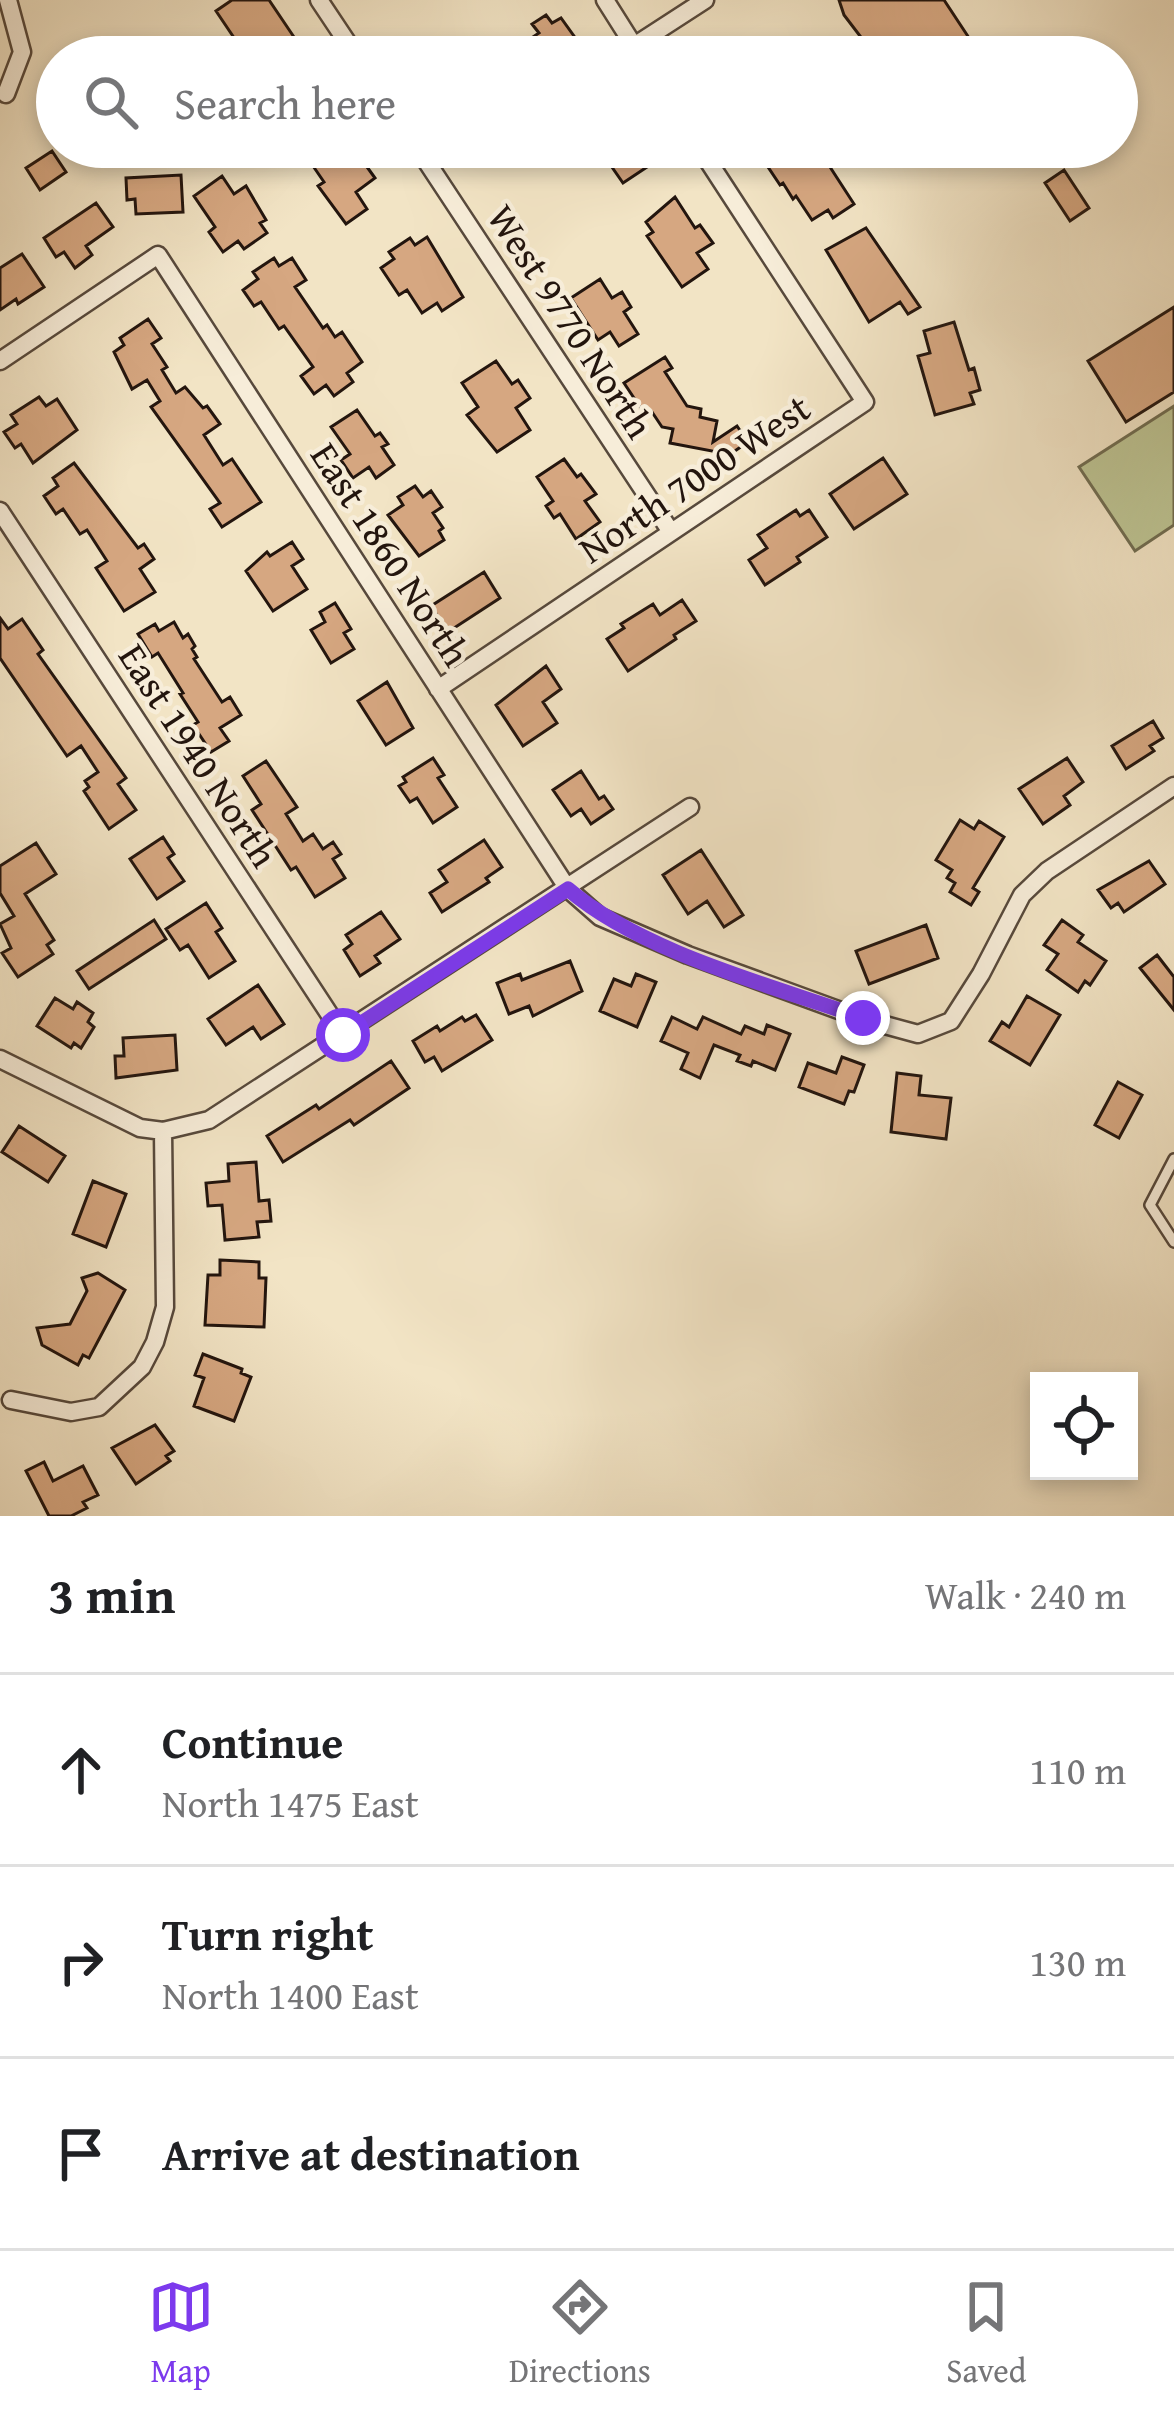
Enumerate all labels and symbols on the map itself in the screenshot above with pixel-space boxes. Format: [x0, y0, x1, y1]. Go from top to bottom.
street label: West 9770 North [474, 193, 669, 449]
street label: North 7000 West [566, 379, 821, 576]
street label: East 1860 North [298, 431, 485, 677]
street label: East 1940 North [106, 632, 293, 878]
route end [836, 991, 890, 1045]
route start [316, 1008, 370, 1062]

